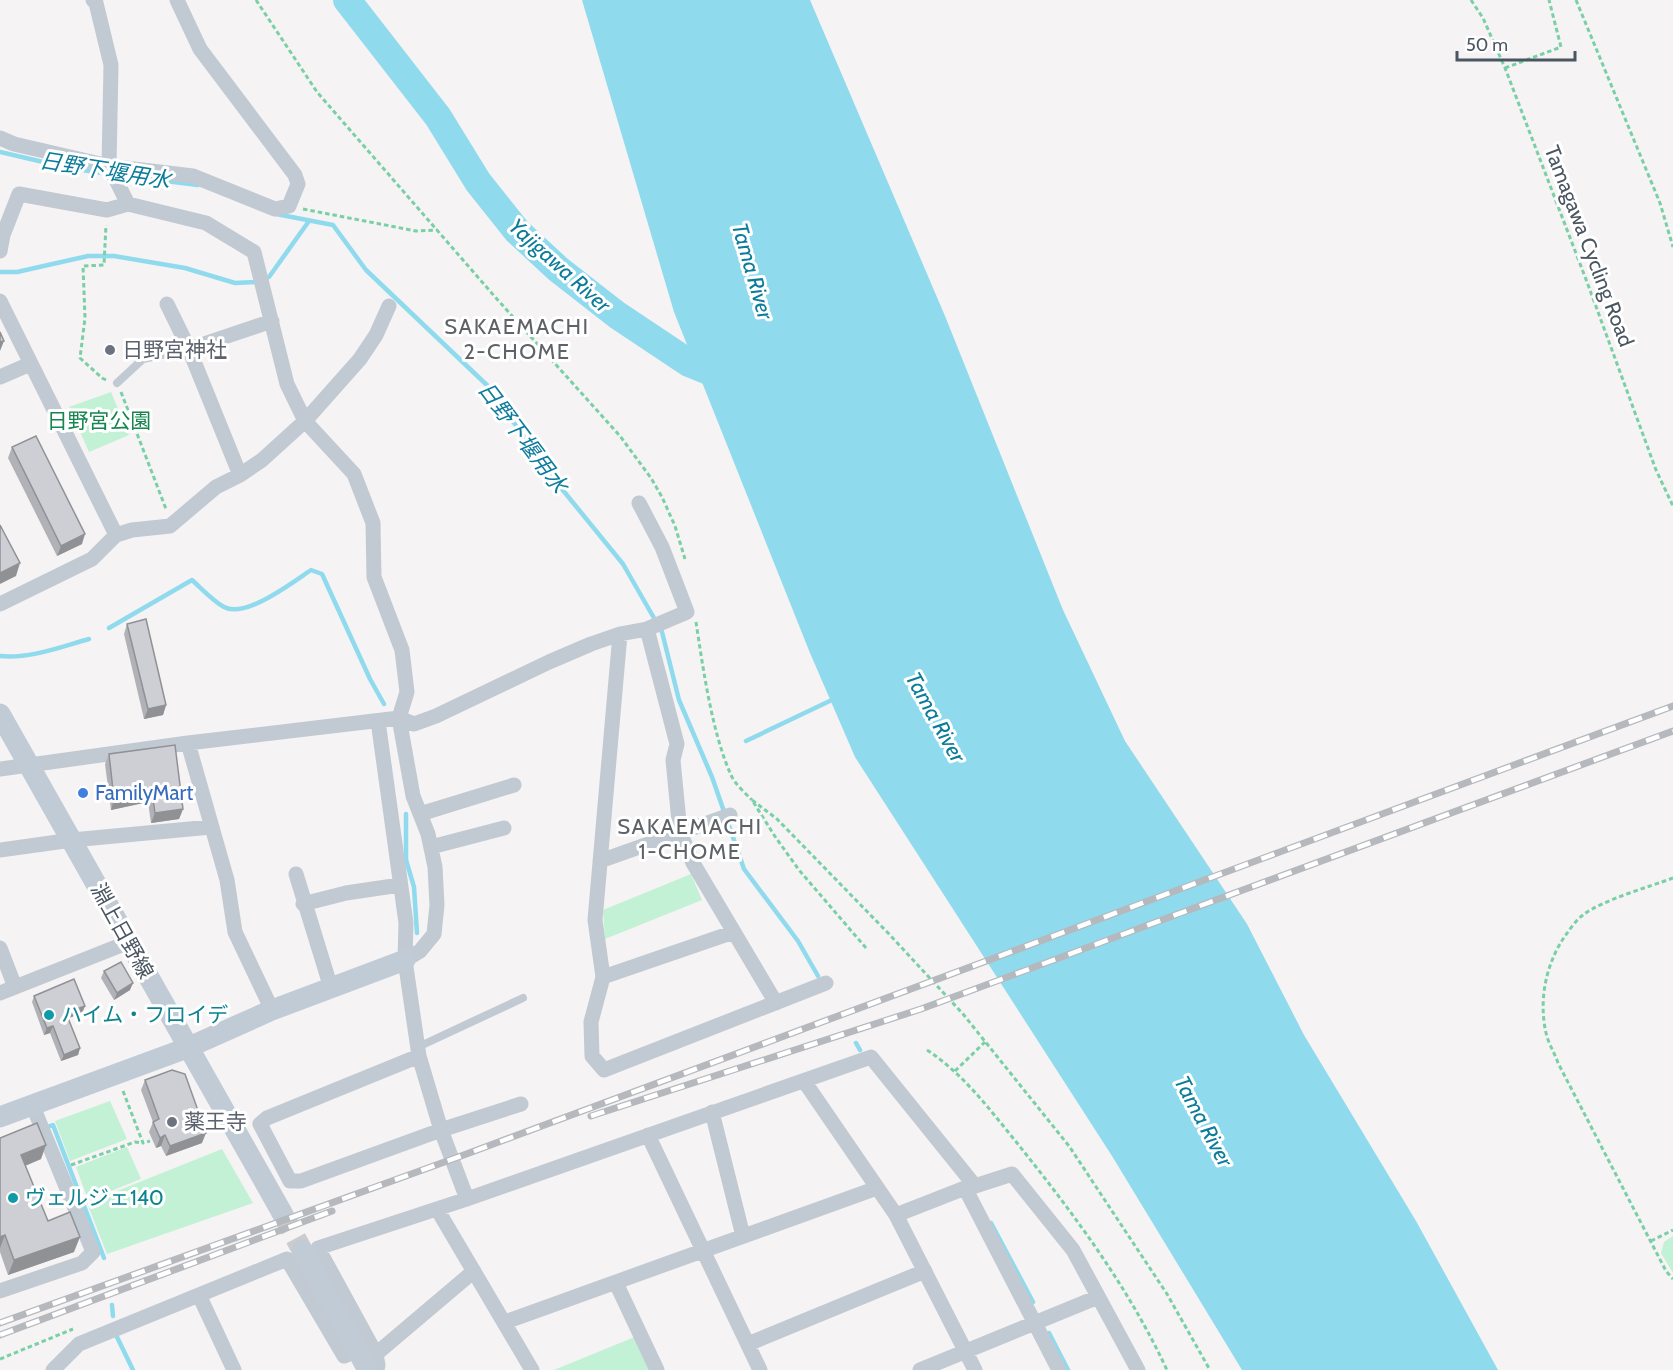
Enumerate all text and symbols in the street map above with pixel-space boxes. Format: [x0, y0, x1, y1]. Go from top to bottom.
scale bar [1457, 24, 1576, 62]
text: 50 m [1466, 34, 1508, 56]
street label: Tamagawa Cycling Road [1540, 142, 1639, 350]
water label: 日野下堰用水 [38, 147, 174, 194]
water label: Yajigawa River [503, 213, 617, 319]
water label: Tama River [726, 220, 779, 324]
district label: SAKAEMACHI 2-CHOME [444, 313, 590, 365]
place label: 日野宮神社 [122, 337, 227, 362]
marker: 日野宮神社 [103, 343, 117, 357]
water label: 日野下堰用水 [472, 376, 574, 500]
park label: 日野宮公園 [47, 408, 152, 433]
water label: Tama River [900, 667, 972, 768]
place label: FamilyMart [95, 780, 193, 805]
marker: FamilyMart [76, 786, 90, 800]
district label: SAKAEMACHI 1-CHOME [617, 813, 763, 865]
street label: 淵上日野線 [86, 879, 159, 983]
place label: ハイム・フロイデ [61, 1002, 228, 1027]
marker: ハイム・フロイデ [42, 1008, 56, 1022]
water label: Tama River [1168, 1071, 1239, 1172]
place label: 薬王寺 [184, 1109, 247, 1134]
marker: 薬王寺 [165, 1115, 179, 1129]
place label: ヴェルジェ140 [25, 1185, 164, 1210]
marker: ヴェルジェ140 [6, 1191, 20, 1205]

